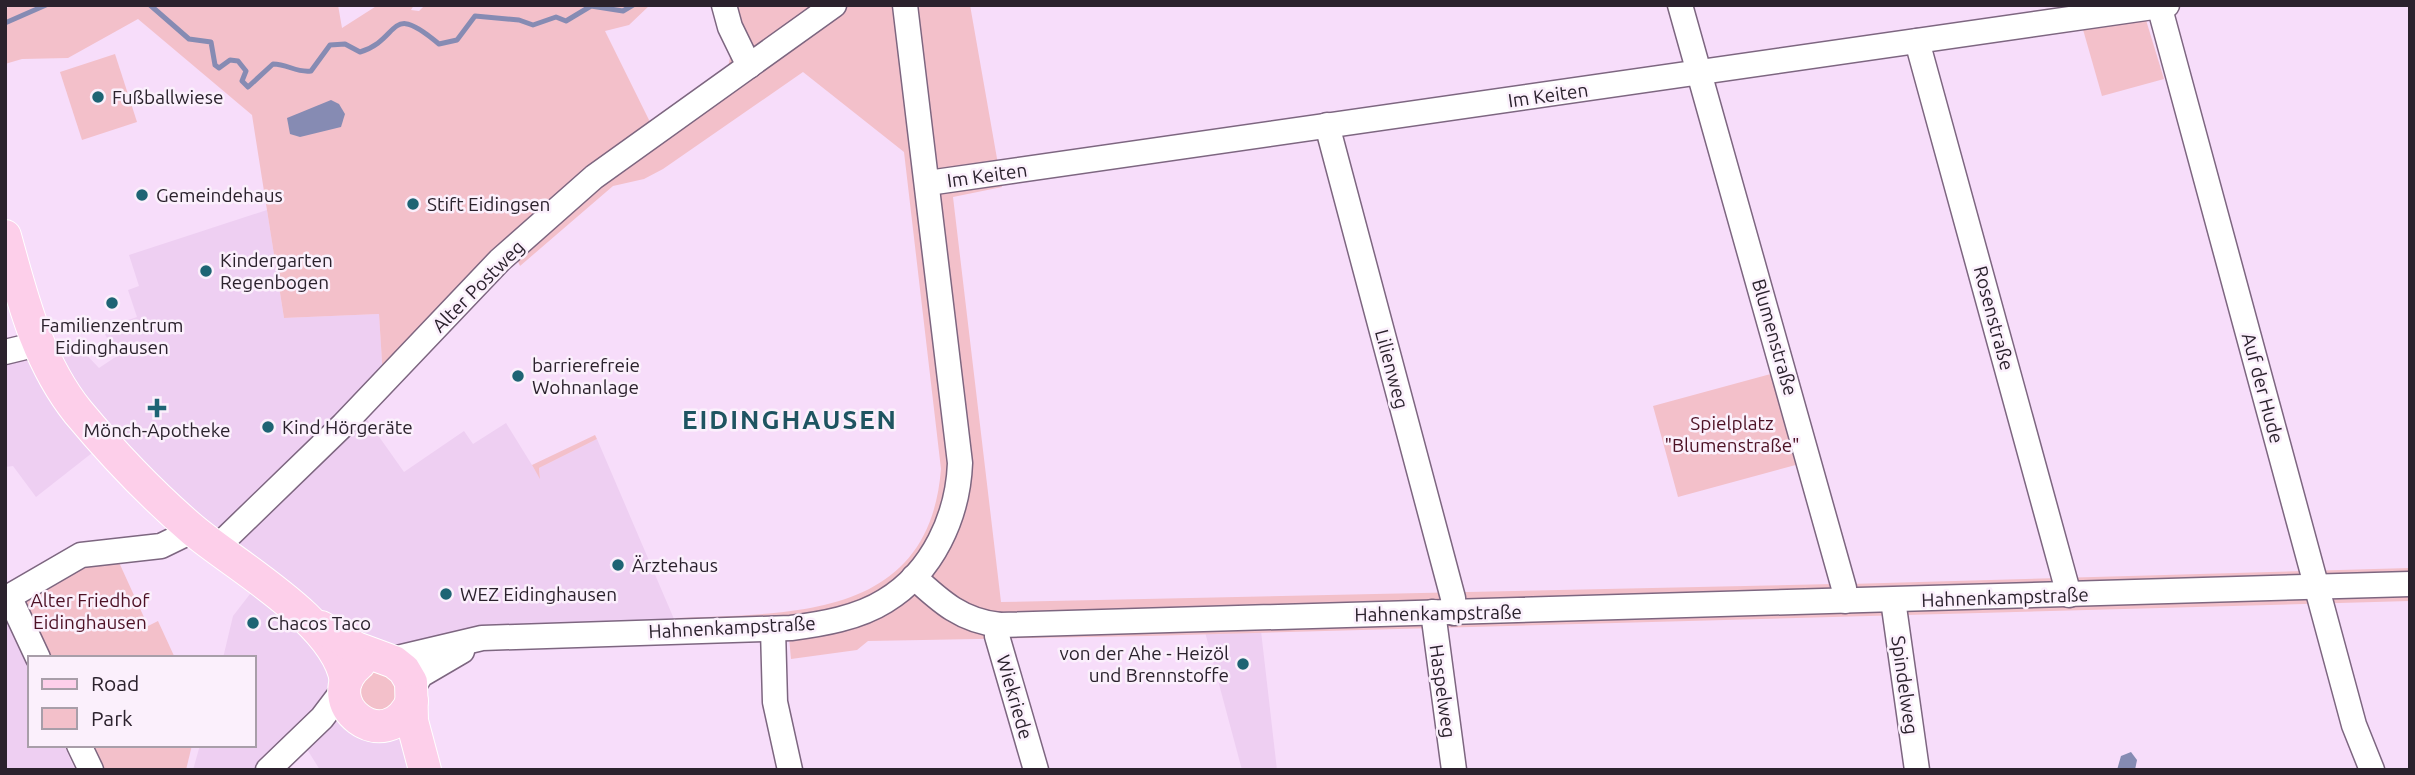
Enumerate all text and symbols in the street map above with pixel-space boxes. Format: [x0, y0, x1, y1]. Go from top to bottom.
street label: Im Keiten [1506, 78, 1590, 112]
place label: Fußballwiese [112, 86, 223, 108]
marker: Fußballwiese [90, 89, 106, 105]
street label: Im Keiten [945, 158, 1029, 192]
place label: Gemeindehaus [156, 184, 283, 206]
marker: Gemeindehaus [134, 187, 150, 203]
place label: Stift Eidingsen [427, 193, 550, 215]
marker: Stift Eidingsen [405, 196, 421, 212]
street label: Alter Postweg [427, 235, 529, 337]
place label: Kindergarten Regenbogen [220, 249, 333, 293]
marker: Kindergarten Regenbogen [198, 263, 214, 279]
street label: Rosenstraße [1970, 263, 2018, 373]
street label: Blumenstraße [1748, 276, 1802, 398]
marker: Familienzentrum Eidinghausen [104, 295, 120, 311]
place label: Familienzentrum Eidinghausen [41, 314, 183, 358]
street label: Lilienweg [1371, 327, 1413, 411]
street label: Auf der Hude [2238, 330, 2288, 446]
place label: barrierefreie Wohnanlage [532, 354, 640, 398]
marker: barrierefreie Wohnanlage [510, 368, 526, 384]
marker: Mönch-Apotheke [149, 400, 165, 416]
district label: EIDINGHAUSEN [682, 405, 898, 434]
park label: Spielplatz "Blumenstraße" [1664, 412, 1800, 456]
place label: Kind Hörgeräte [282, 416, 413, 438]
place label: Mönch-Apotheke [84, 419, 230, 441]
marker: Kind Hörgeräte [260, 419, 276, 435]
place label: Ärztehaus [632, 554, 718, 576]
marker: Ärztehaus [610, 557, 626, 573]
place label: WEZ Eidinghausen [460, 583, 617, 605]
street label: Hahnenkampstraße [1921, 583, 2089, 611]
marker: WEZ Eidinghausen [438, 586, 454, 602]
park label: Alter Friedhof Eidinghausen [30, 589, 150, 633]
street label: Hahnenkampstraße [1354, 601, 1522, 625]
place label: Chacos Taco [267, 612, 371, 634]
street label: Hahnenkampstraße [648, 612, 816, 642]
marker: Chacos Taco [245, 615, 261, 631]
street label: Spindelweg [1887, 634, 1923, 736]
place label: von der Ahe - Heizöl und Brennstoffe [1059, 642, 1229, 686]
street label: Haspelweg [1426, 643, 1460, 739]
street label: Wiekriede [992, 652, 1038, 742]
legend [28, 656, 256, 747]
marker: von der Ahe - Heizöl und Brennstoffe [1235, 656, 1251, 672]
text: Road [91, 671, 139, 695]
text: Park [91, 706, 133, 730]

